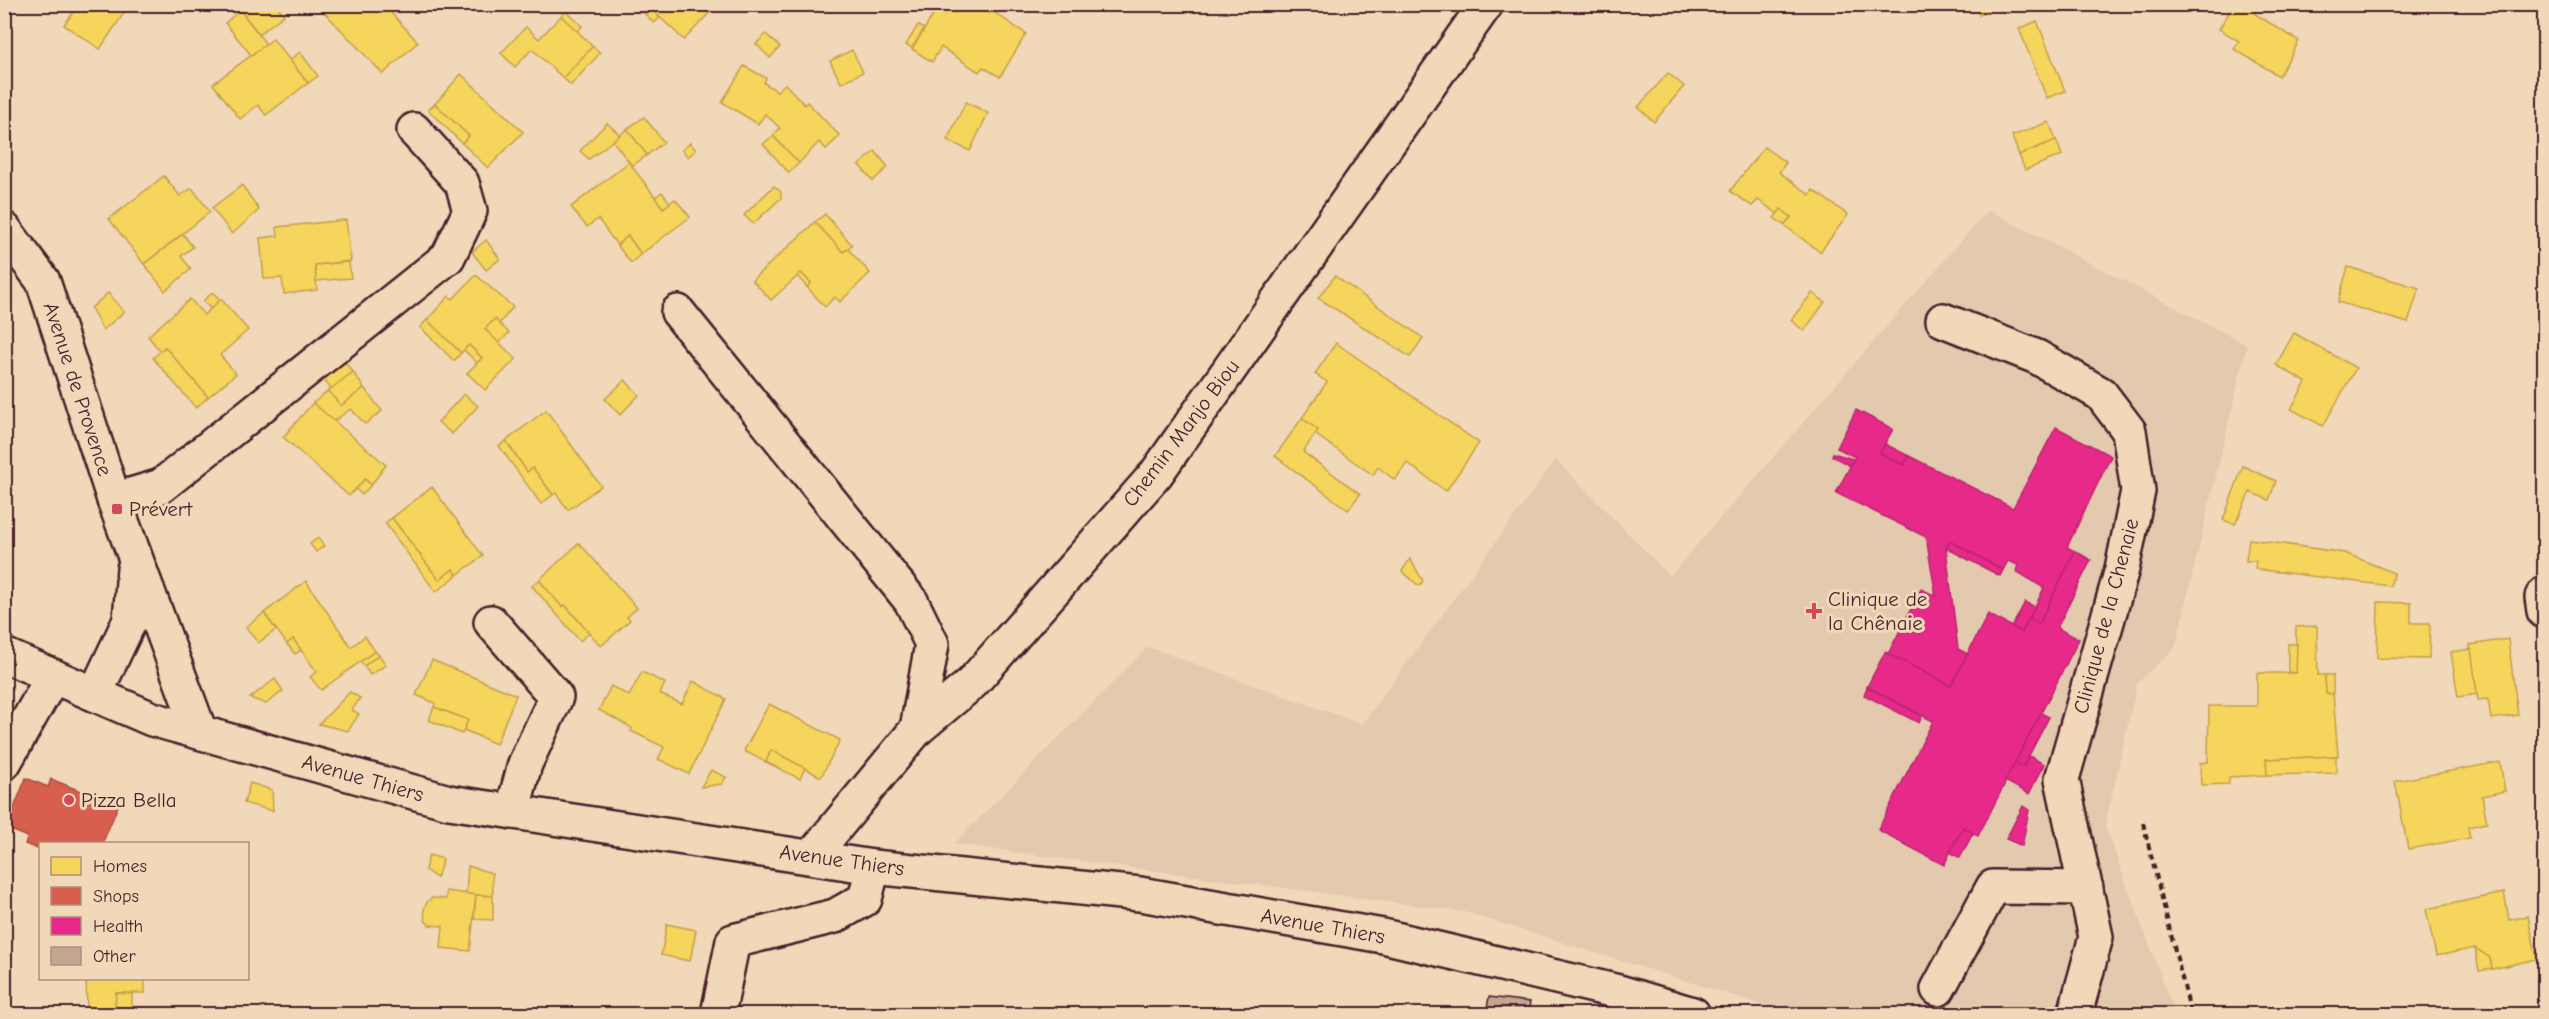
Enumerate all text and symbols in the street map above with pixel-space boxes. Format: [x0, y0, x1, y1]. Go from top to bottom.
street label: Avenue de Provence [39, 299, 117, 479]
street label: Chemin Manjo Biou [1118, 355, 1244, 511]
place label: Prévert [129, 497, 193, 521]
marker: Prévert [110, 502, 124, 516]
street label: Clinique de la Chenaie [2068, 516, 2144, 716]
place label: Clinique de la Chênaie [1828, 587, 1927, 635]
marker: Clinique de la Chênaie [1805, 602, 1823, 620]
street label: Avenue Thiers [299, 749, 427, 807]
place label: Pizza Bella [81, 788, 177, 812]
marker: Pizza Bella [62, 793, 76, 807]
street label: Avenue Thiers [778, 839, 906, 881]
legend [39, 842, 249, 980]
text: Homes [93, 856, 147, 877]
text: Shops [93, 886, 139, 907]
street label: Avenue Thiers [1259, 903, 1387, 949]
text: Health [93, 916, 143, 937]
text: Other [93, 946, 136, 967]

